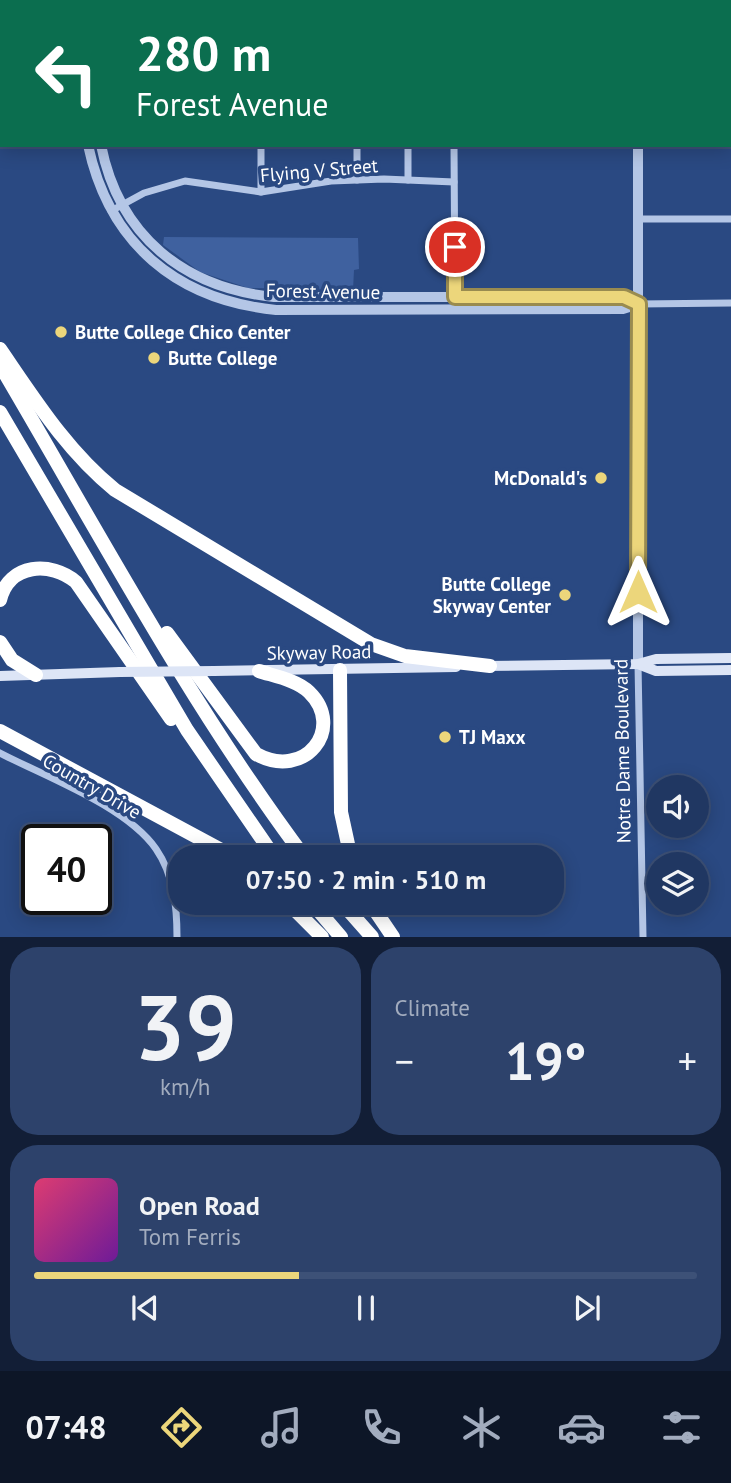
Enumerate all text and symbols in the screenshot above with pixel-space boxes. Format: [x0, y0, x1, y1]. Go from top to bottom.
text: 280 m [136, 21, 271, 85]
icon: left [21, 28, 112, 119]
text: Forest Avenue [136, 83, 329, 125]
street label: Flying V Street [259, 153, 379, 187]
pin [425, 217, 485, 277]
icon: arrive [436, 228, 474, 266]
street label: Forest Avenue [266, 278, 380, 304]
place label: Butte College Chico Center [75, 320, 291, 344]
marker: Butte College Chico Center [53, 324, 69, 340]
place label: Butte College [168, 346, 277, 370]
marker: Butte College [146, 350, 162, 366]
place label: McDonald's [494, 466, 587, 490]
marker: McDonald's [593, 470, 609, 486]
position arrow [601, 555, 675, 629]
place label: Butte College Skyway Center [433, 572, 551, 618]
marker: Butte College Skyway Center [557, 587, 573, 603]
street label: Skyway Road [266, 639, 372, 665]
street label: Notre Dame Boulevard [608, 659, 636, 843]
place label: TJ Maxx [459, 725, 525, 749]
marker: TJ Maxx [437, 729, 453, 745]
street label: Country Drive [38, 748, 146, 824]
map controls [646, 775, 709, 915]
button: sound [646, 775, 709, 838]
speed limit sign: 40 [21, 824, 112, 915]
button: layers [646, 852, 709, 915]
text: 07:50 · 2 min · 510 m [246, 863, 486, 896]
text: 39 [134, 967, 237, 1085]
text: Climate [395, 993, 470, 1022]
text: 19° [505, 1027, 587, 1094]
text: − [395, 1036, 414, 1085]
text: + [678, 1036, 697, 1085]
text: km/h [160, 1072, 210, 1101]
text: Open Road [139, 1189, 260, 1222]
text: Tom Ferris [139, 1222, 241, 1251]
icon: previous [126, 1289, 164, 1327]
icon: pause [347, 1289, 385, 1327]
icon: next [568, 1289, 606, 1327]
icon: directions [157, 1403, 206, 1452]
icon: music [257, 1403, 306, 1452]
icon: phone [357, 1403, 406, 1452]
icon: climate [457, 1403, 506, 1452]
icon: car [557, 1403, 606, 1452]
icon: filters [657, 1403, 706, 1452]
text: 07:48 [25, 1406, 107, 1448]

